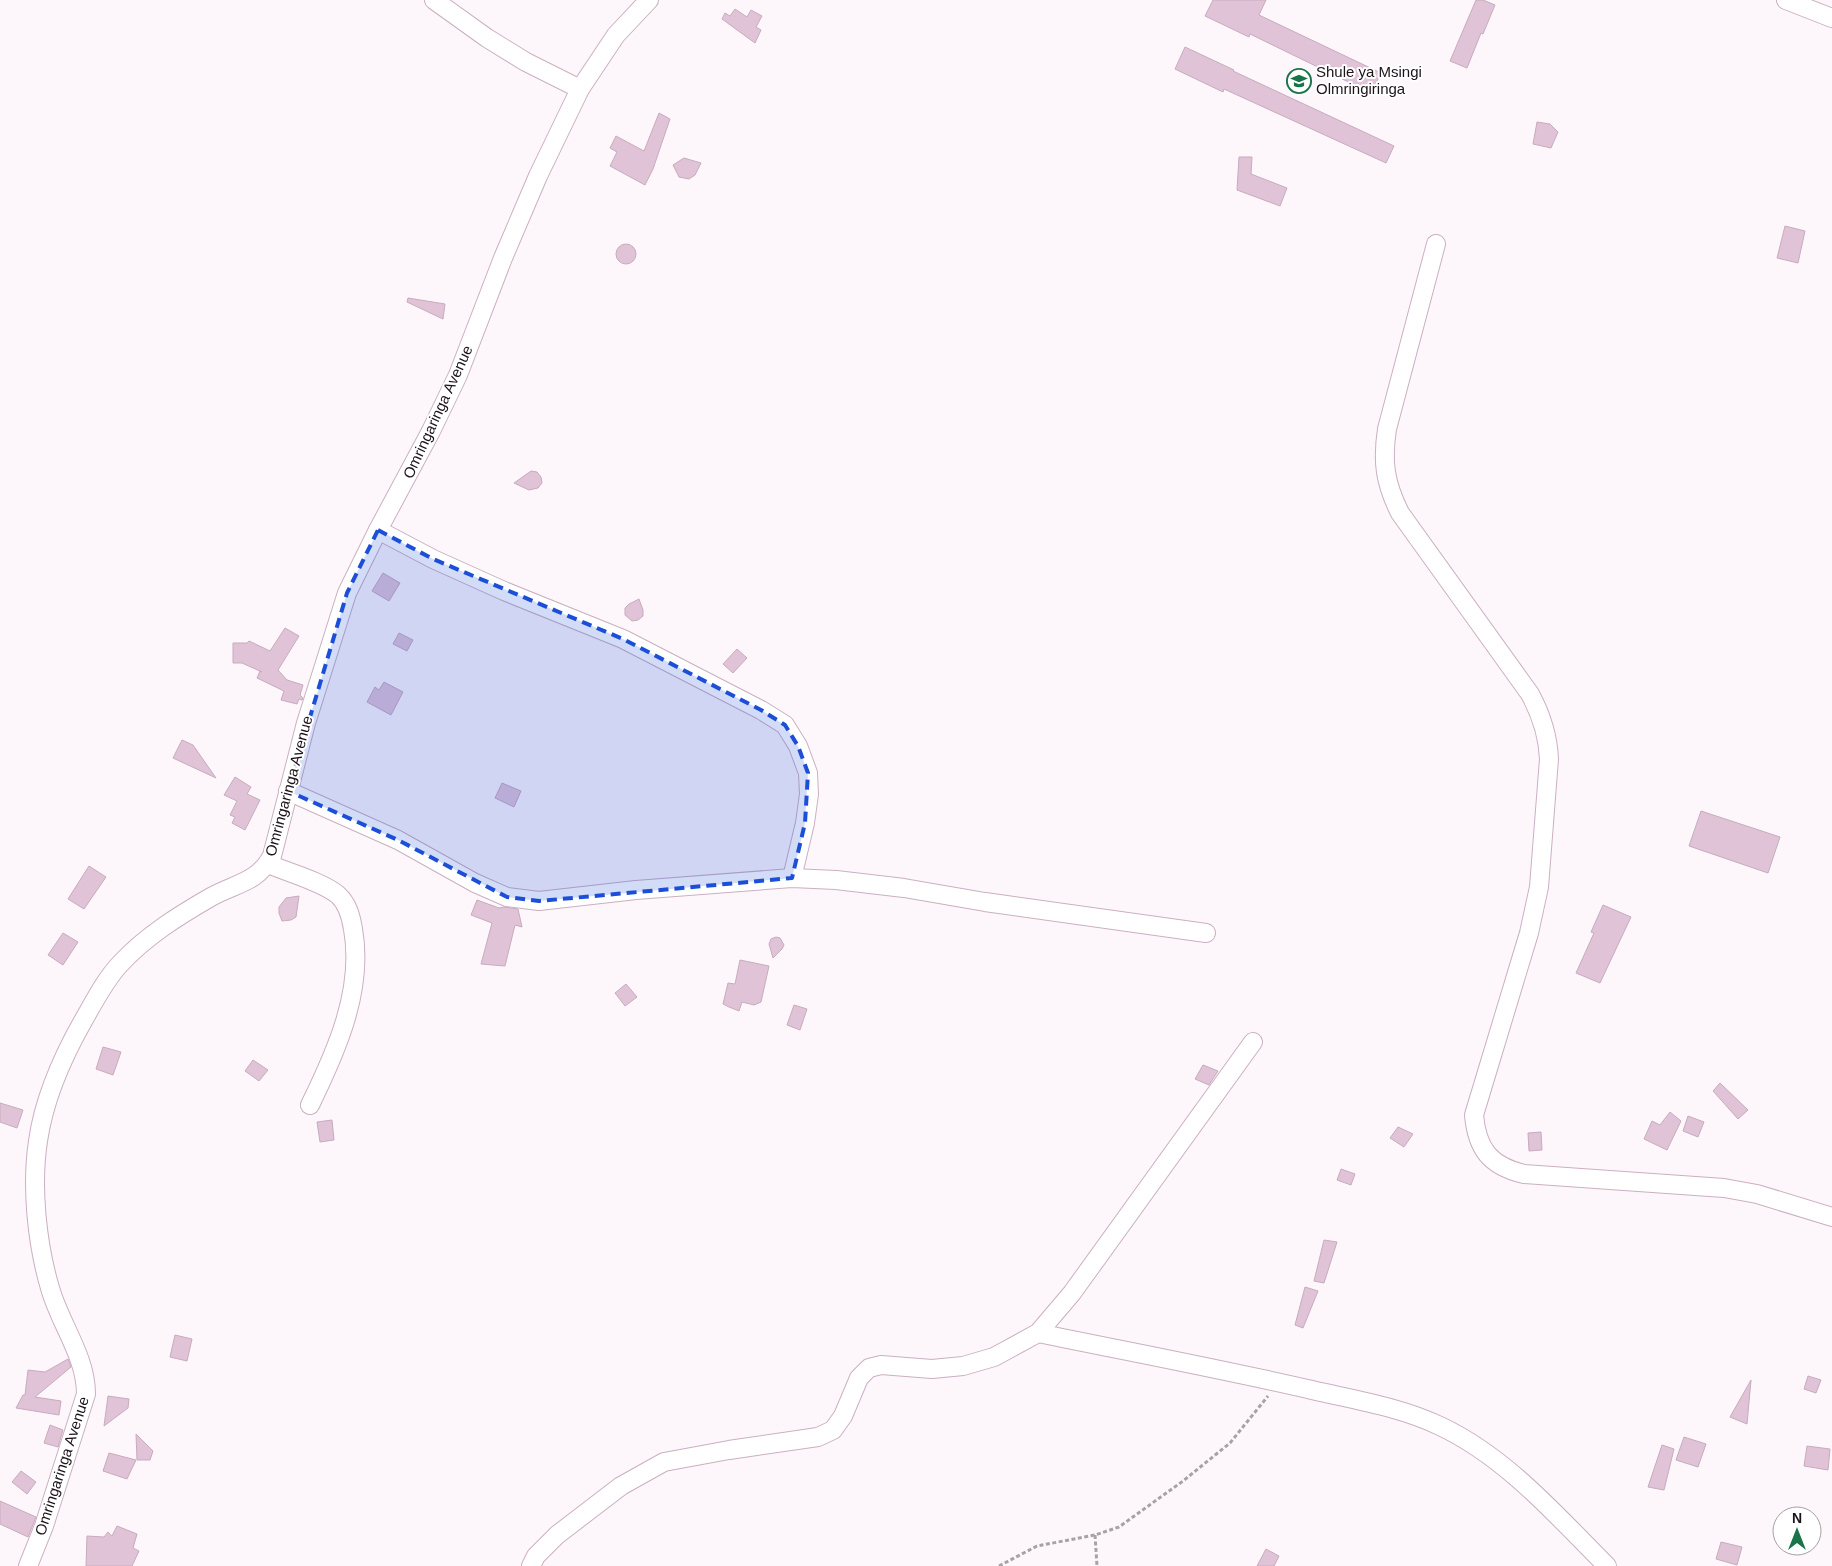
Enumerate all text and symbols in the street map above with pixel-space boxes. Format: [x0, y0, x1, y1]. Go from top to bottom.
place label: Shule ya Msingi Olmringiringa [1316, 63, 1422, 97]
school or university icon: Shule ya Msingi Olmringiringa [1286, 68, 1312, 94]
street label: Omringaringa Avenue [399, 343, 476, 481]
street label: Omringaringa Avenue [262, 714, 315, 858]
street label: Omringaringa Avenue [31, 1394, 92, 1537]
north arrow [1772, 1506, 1822, 1556]
text: N [1792, 1510, 1802, 1526]

